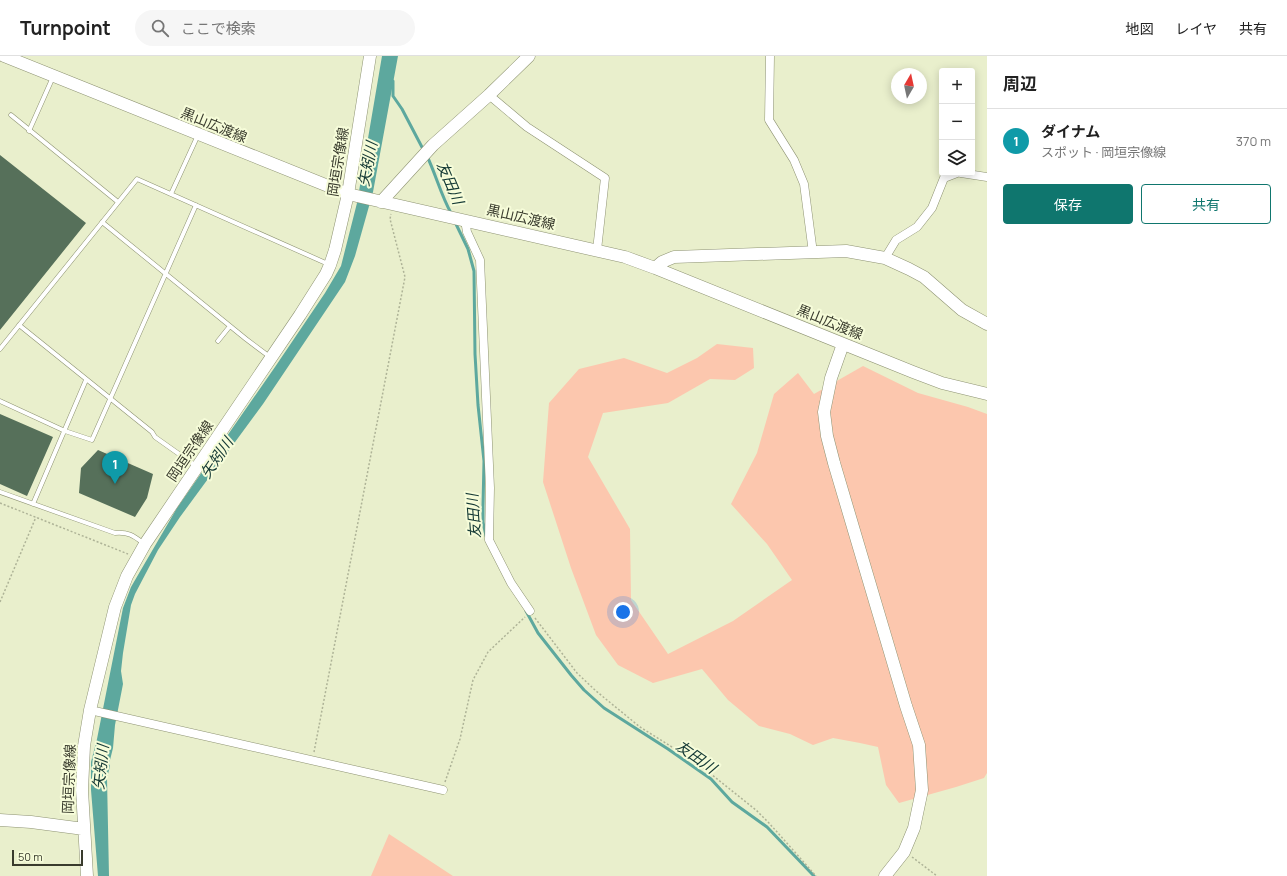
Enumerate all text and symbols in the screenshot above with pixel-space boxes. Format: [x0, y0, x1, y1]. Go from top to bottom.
search box [135, 10, 415, 46]
text: Turnpoint [20, 15, 111, 41]
icon: search [149, 17, 171, 39]
text: ここで検索 [181, 18, 256, 39]
text: 地図 [1125, 19, 1153, 38]
text: レイヤ [1175, 19, 1217, 38]
text: 共有 [1239, 19, 1267, 38]
north arrow [891, 68, 927, 104]
map controls [939, 68, 975, 176]
button: + [939, 68, 975, 104]
text: 周辺 [1003, 72, 1037, 95]
street label: 黒山広渡線 [178, 103, 250, 146]
button: − [939, 104, 975, 140]
text: ダイナム [1041, 121, 1100, 142]
street label: 岡垣宗像線 [323, 126, 352, 198]
text: 1 [1013, 132, 1019, 150]
text: 370 m [1236, 132, 1271, 150]
water label: 矢矧川 [353, 138, 382, 188]
button: layers [939, 140, 975, 176]
text: スポット · 岡垣宗像線 [1041, 143, 1166, 161]
water label: 友田川 [432, 158, 470, 209]
button: 保存 [1003, 184, 1133, 224]
button: 共有 [1141, 184, 1271, 224]
street label: 黒山広渡線 [485, 199, 557, 234]
street label: 黒山広渡線 [794, 300, 866, 343]
street label: 岡垣宗像線 [162, 416, 217, 485]
water label: 矢矧川 [195, 432, 239, 482]
pin: 1 [102, 451, 128, 484]
water label: 友田川 [461, 491, 486, 539]
your location [613, 602, 633, 622]
water label: 友田川 [672, 735, 722, 779]
water label: 矢矧川 [88, 741, 114, 790]
street label: 岡垣宗像線 [58, 744, 79, 814]
scale bar [12, 848, 83, 867]
text: 50 m [18, 849, 43, 864]

